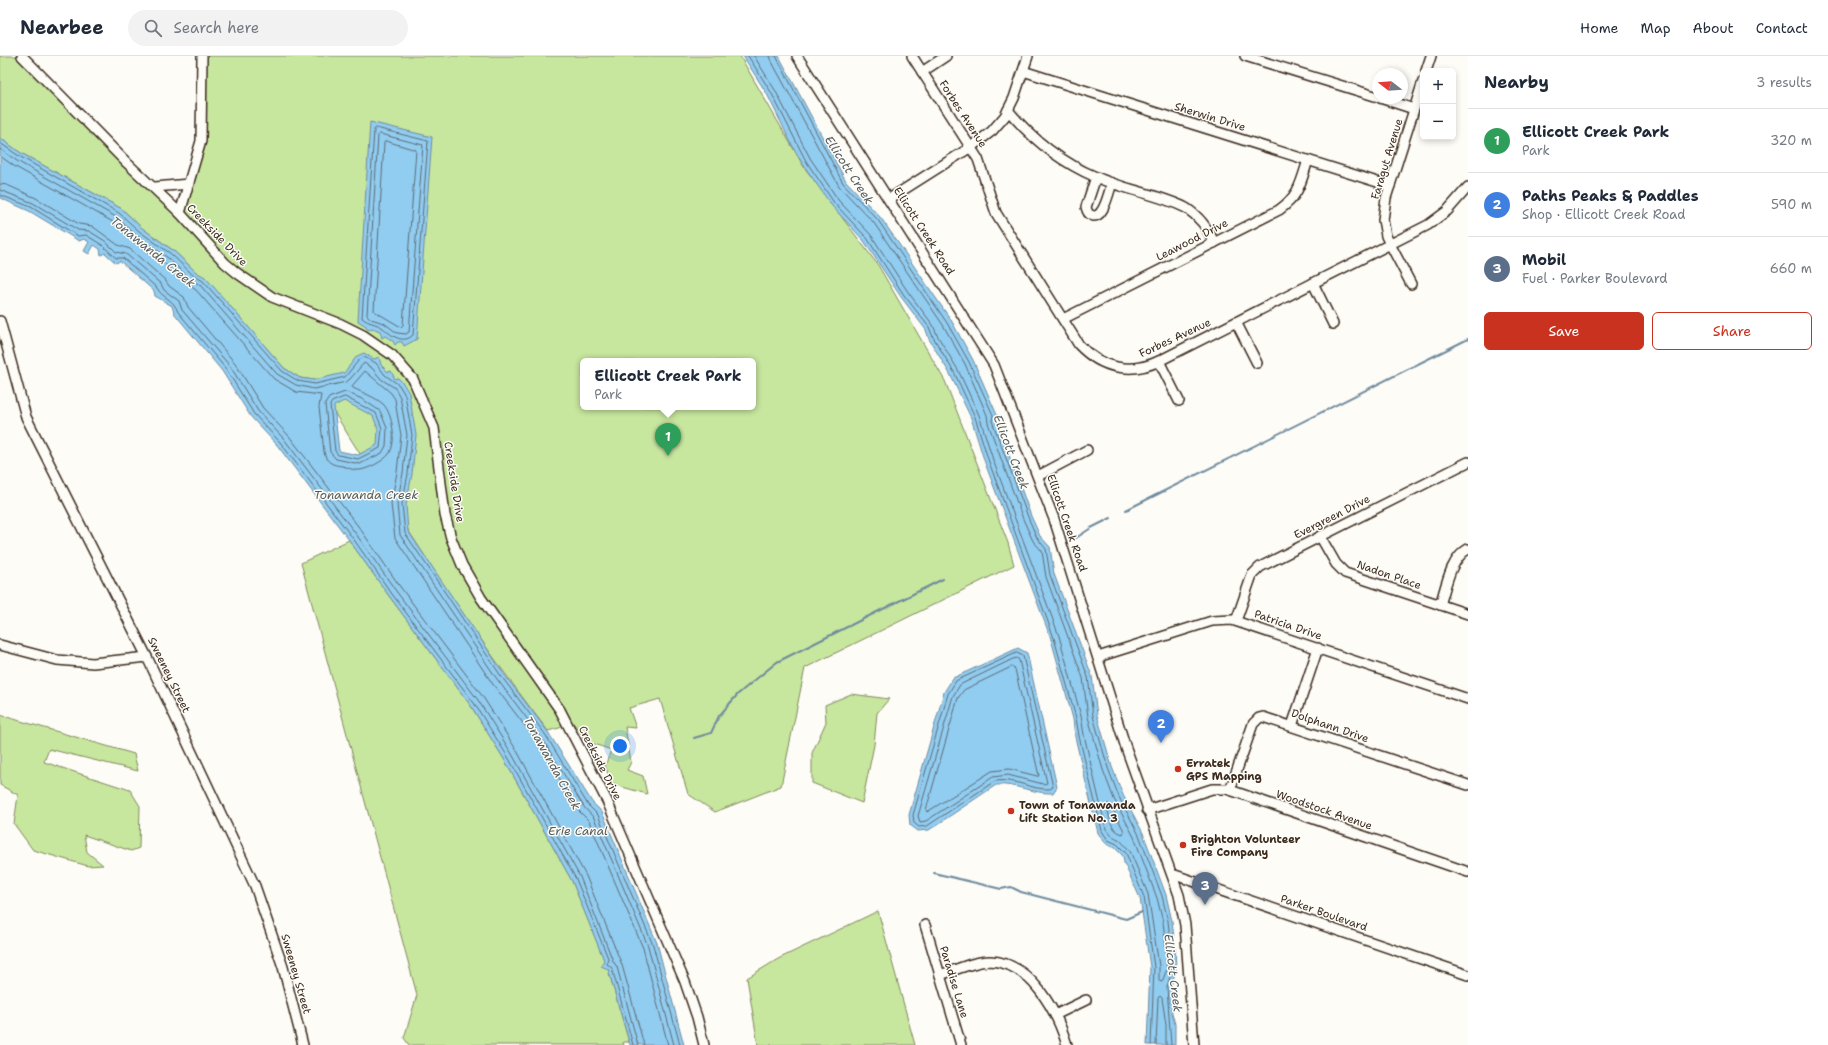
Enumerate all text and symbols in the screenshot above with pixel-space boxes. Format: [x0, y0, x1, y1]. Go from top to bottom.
search box [128, 10, 408, 46]
text: Nearbee [20, 15, 104, 40]
icon: search [142, 17, 164, 39]
text: Search here [174, 18, 259, 38]
text: Home [1580, 19, 1619, 37]
text: Map [1641, 19, 1671, 37]
text: About [1693, 19, 1734, 37]
text: Contact [1756, 19, 1808, 37]
north arrow [1372, 68, 1408, 104]
map controls [1420, 68, 1456, 140]
button: + [1420, 68, 1456, 104]
text: Nearby [1484, 71, 1549, 93]
text: 3 results [1756, 74, 1812, 91]
street label: Forbes Avenue [936, 77, 990, 151]
street label: Sherwin Drive [1172, 99, 1248, 135]
button: − [1420, 104, 1456, 140]
street label: Faragut Avenue [1368, 117, 1406, 201]
text: Ellicott Creek Park [1522, 122, 1669, 142]
text: 1 [1494, 132, 1500, 149]
text: 320 m [1770, 132, 1812, 149]
water label: Ellicott Creek [821, 133, 877, 207]
text: Park [1522, 142, 1550, 159]
street label: Ellicott Creek Road [890, 184, 958, 278]
text: Paths Peaks & Paddles [1522, 186, 1699, 206]
text: 2 [1492, 196, 1502, 213]
text: 590 m [1771, 196, 1812, 213]
street label: Creekside Drive [183, 201, 251, 269]
text: Shop · Ellicott Creek Road [1522, 206, 1685, 223]
water label: Tonawanda Creek [107, 213, 199, 291]
street label: Leawood Drive [1153, 215, 1231, 265]
text: Mobil [1522, 250, 1566, 270]
text: 3 [1492, 260, 1502, 277]
text: 660 m [1770, 260, 1812, 277]
text: Fuel · Parker Boulevard [1522, 270, 1668, 287]
button: Save [1484, 312, 1644, 350]
button: Share [1652, 312, 1812, 350]
street label: Forbes Avenue [1137, 315, 1213, 361]
popup [580, 358, 756, 410]
text: Ellicott Creek Park [594, 366, 742, 386]
text: Park [594, 386, 622, 403]
water label: Ellicott Creek [989, 412, 1033, 492]
pin: 1 [655, 423, 681, 456]
street label: Creekside Drive [440, 441, 468, 523]
street label: Ellicott Creek Road [1043, 472, 1091, 574]
water label: Tonawanda Creek [314, 487, 418, 503]
street label: Evergreen Drive [1291, 491, 1373, 543]
street label: Nadon Place [1355, 557, 1423, 593]
street label: Patricia Drive [1252, 606, 1324, 644]
street label: Sweeney Street [144, 635, 194, 716]
street label: Dolphann Drive [1289, 706, 1371, 746]
pin: 2 [1148, 710, 1174, 743]
water label: Tonawanda Creek [520, 713, 584, 813]
street label: Creekside Drive [575, 723, 625, 803]
your location [610, 736, 630, 756]
place label: Erratek GPS Mapping [1186, 756, 1262, 784]
marker: Erratek GPS Mapping [1173, 764, 1183, 774]
street label: Woodstock Avenue [1274, 786, 1374, 834]
place label: Town of Tonawanda Lift Station No. 3 [1019, 798, 1136, 826]
marker: Town of Tonawanda Lift Station No. 3 [1006, 806, 1016, 816]
water label: Erie Canal [548, 823, 608, 839]
place label: Brighton Volunteer Fire Company [1191, 832, 1301, 860]
marker: Brighton Volunteer Fire Company [1178, 840, 1188, 850]
pin: 3 [1192, 872, 1218, 905]
street label: Parker Boulevard [1279, 891, 1370, 935]
street label: Sweeney Street [277, 932, 315, 1016]
water label: Ellicott Creek [1160, 933, 1186, 1013]
street label: Paradise Lane [936, 944, 972, 1020]

